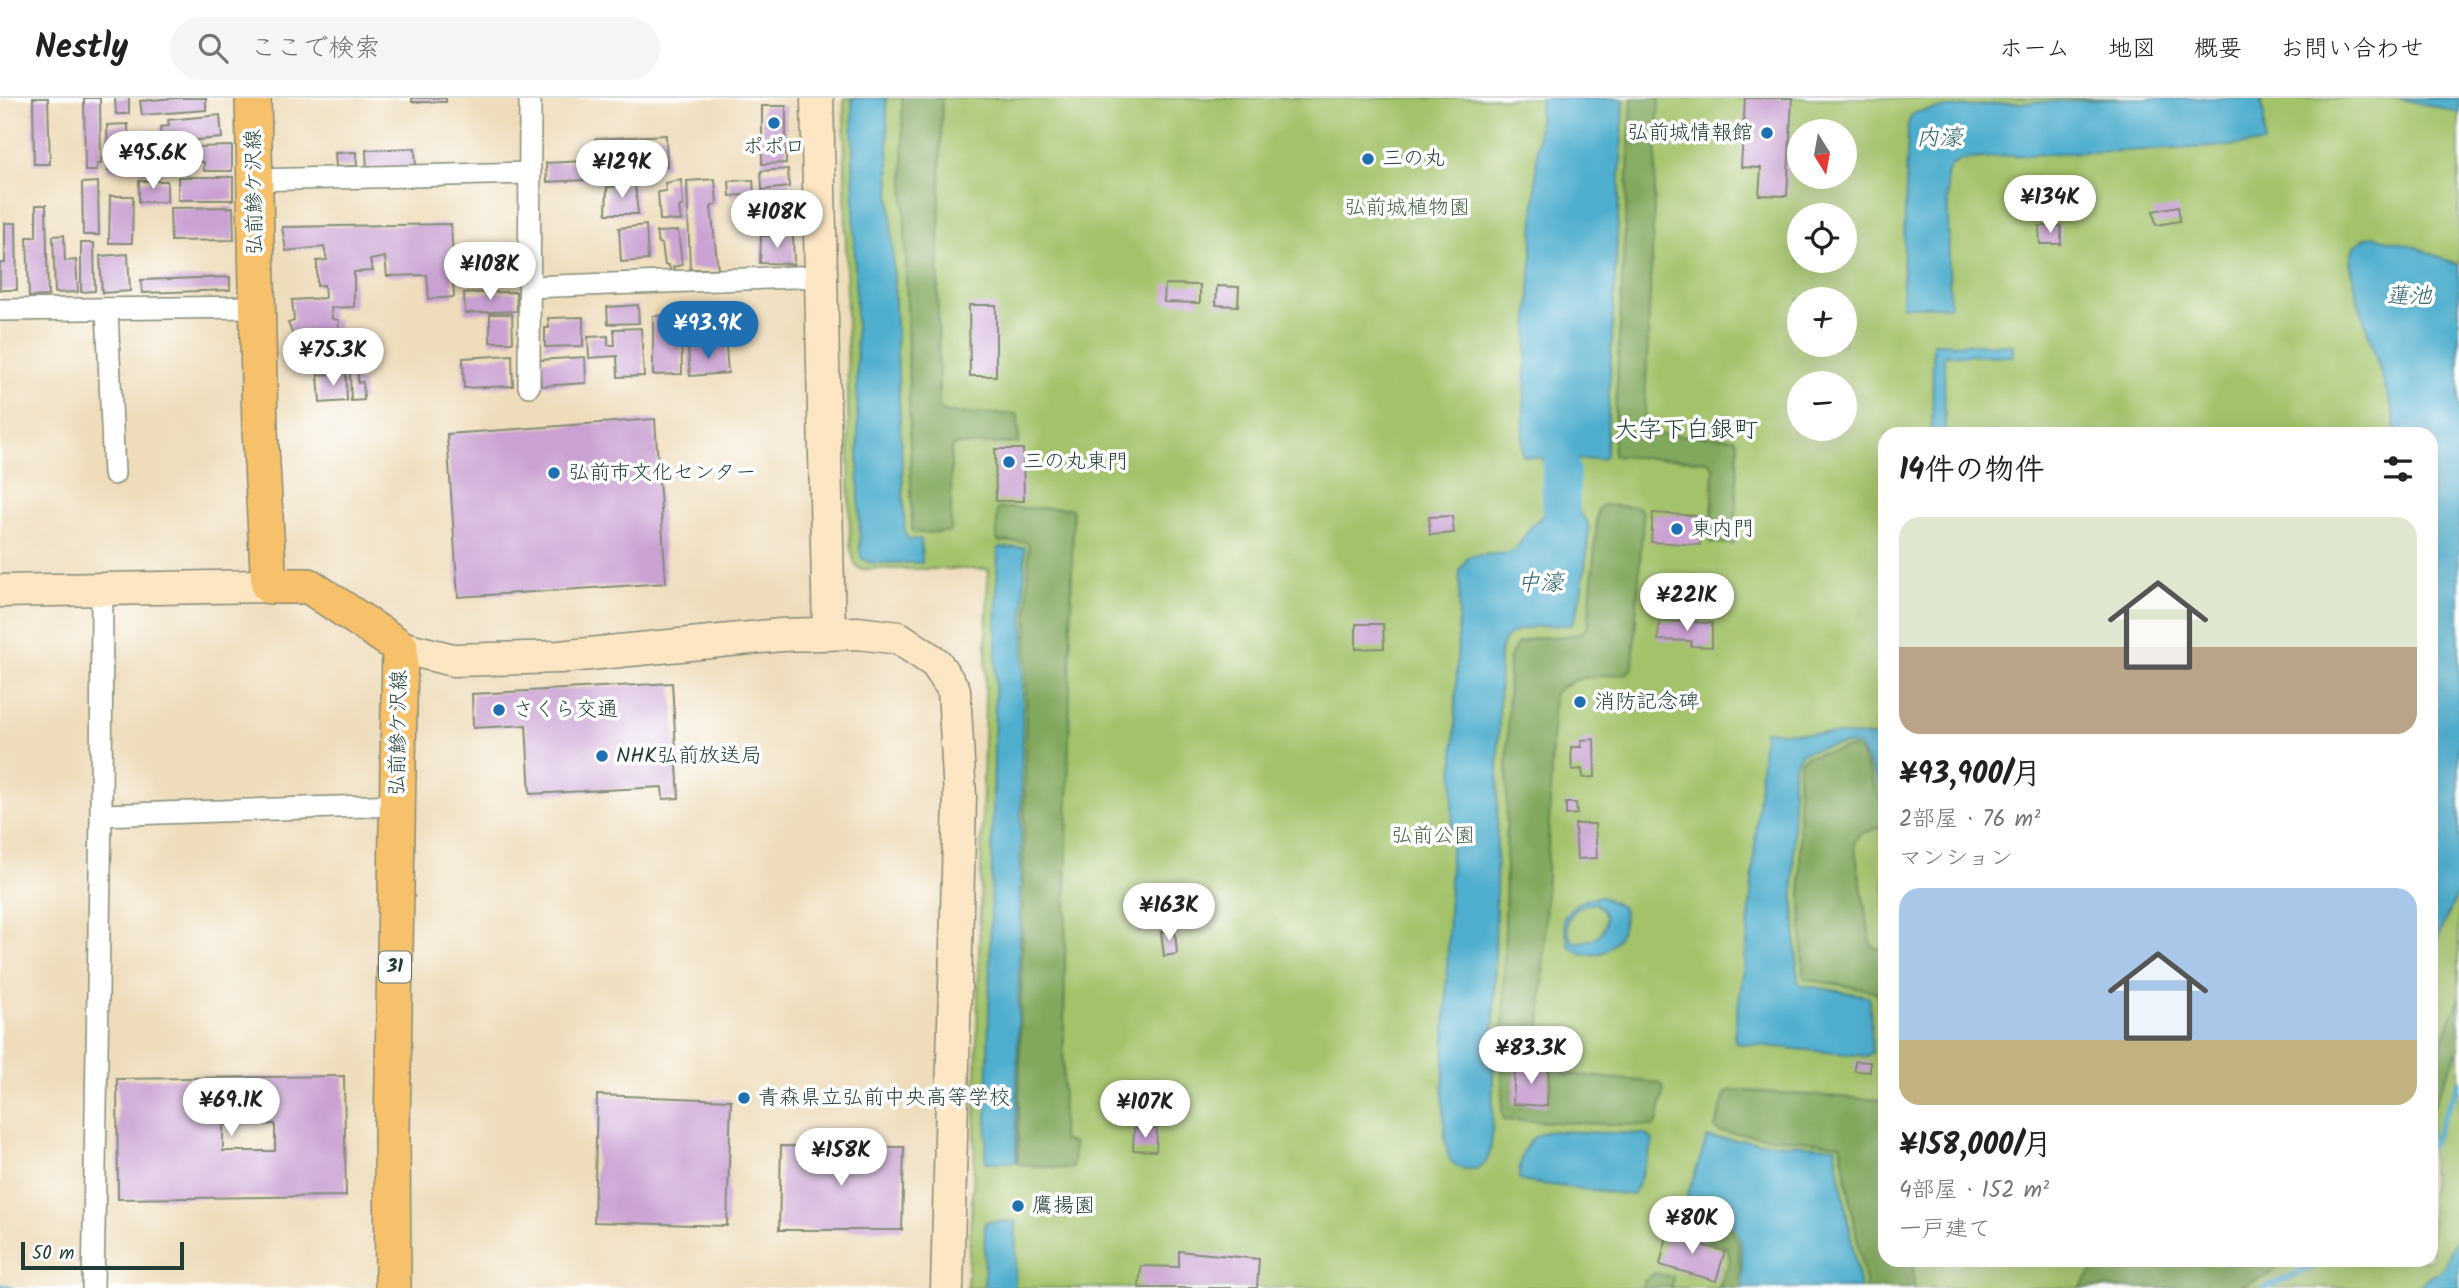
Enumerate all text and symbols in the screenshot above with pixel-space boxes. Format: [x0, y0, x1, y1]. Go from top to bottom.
search box [170, 17, 660, 80]
text: Nestly [35, 22, 128, 75]
text: ここで検索 [250, 28, 380, 70]
icon: search [194, 29, 232, 67]
text: ホーム [1999, 30, 2070, 69]
text: 地図 [2108, 30, 2156, 69]
text: 概要 [2194, 30, 2242, 69]
text: お問い合わせ [2280, 30, 2424, 69]
marker: ポポロ [766, 115, 782, 131]
place label: 弘前城情報館 [1627, 117, 1753, 150]
north arrow [1787, 119, 1857, 189]
map controls [1787, 119, 1857, 441]
water label: 内濠 [1916, 121, 1965, 157]
marker: 弘前城情報館 [1759, 125, 1775, 141]
street label: 弘前鰺ケ沢線 [237, 129, 273, 255]
place label: ポポロ [743, 131, 806, 164]
pin: ¥95.6K [96, 132, 210, 191]
text: ¥95.6K [118, 136, 188, 172]
pin: ¥129K [573, 140, 671, 200]
place label: 三の丸 [1382, 143, 1445, 176]
text: ¥129K [592, 145, 652, 181]
marker: 三の丸 [1360, 151, 1376, 167]
pin: ¥134K [2001, 176, 2099, 235]
text: ¥134K [2020, 180, 2080, 216]
pin: ¥108K [728, 190, 826, 250]
park label: 弘前城植物園 [1344, 192, 1470, 225]
text: ¥108K [747, 195, 807, 231]
button: locate [1787, 203, 1857, 273]
pin: ¥108K [441, 242, 539, 302]
text: ¥108K [460, 247, 520, 283]
water label: 蓮池 [2386, 279, 2433, 315]
button: + [1787, 287, 1857, 357]
pin: ¥93.9K [651, 302, 765, 361]
text: ¥93.9K [673, 306, 743, 342]
pin: ¥75.3K [276, 328, 390, 388]
text: ¥75.3K [299, 333, 367, 369]
button: − [1787, 371, 1857, 441]
district label: 大字下白銀町 [1614, 411, 1758, 450]
place label: 三の丸東門 [1023, 446, 1128, 479]
text: 14件の物件 [1899, 447, 2044, 495]
icon: filters [2379, 450, 2417, 488]
marker: 三の丸東門 [1001, 454, 1017, 470]
place label: 弘前市文化センター [568, 457, 756, 490]
marker: 弘前市文化センター [546, 465, 562, 481]
place label: 東内門 [1691, 513, 1754, 546]
marker: 東内門 [1669, 521, 1685, 537]
icon: home [2095, 562, 2221, 688]
water label: 中濠 [1517, 566, 1566, 602]
pin: ¥221K [1638, 574, 1736, 633]
text: ¥221K [1656, 578, 1718, 614]
street label: 弘前鰺ケ沢線 [381, 670, 417, 796]
place label: 消防記念碑 [1594, 686, 1699, 719]
place label: さくら交通 [513, 694, 618, 727]
marker: 消防記念碑 [1572, 694, 1588, 710]
marker: さくら交通 [491, 702, 507, 718]
place label: NHK弘前放送局 [616, 740, 762, 773]
marker: NHK弘前放送局 [594, 748, 610, 764]
text: ¥93,900/月 [1899, 751, 2041, 799]
text: 2部屋 · 76 m² [1899, 802, 2040, 838]
park label: 弘前公園 [1391, 820, 1475, 853]
text: マンション [1899, 841, 2013, 877]
pin: ¥163K [1120, 884, 1218, 943]
text: ¥163K [1139, 888, 1199, 924]
icon: home [2095, 933, 2221, 1059]
road number: 31 [379, 952, 411, 982]
pin: ¥83.3K [1474, 1026, 1588, 1086]
text: ¥83.3K [1495, 1031, 1567, 1067]
pin: ¥69.1K [174, 1079, 288, 1138]
pin: ¥107K [1096, 1080, 1194, 1140]
place label: 青森県立弘前中央高等学校 [758, 1082, 1010, 1115]
text: ¥69.1K [199, 1083, 263, 1119]
text: ¥107K [1116, 1085, 1174, 1121]
marker: 青森県立弘前中央高等学校 [736, 1090, 752, 1106]
text: ¥158,000/月 [1899, 1122, 2052, 1170]
pin: ¥158K [792, 1128, 890, 1188]
text: ¥158K [811, 1133, 871, 1169]
text: 4部屋 · 152 m² [1899, 1173, 2049, 1209]
place label: 鷹揚園 [1032, 1190, 1095, 1223]
pin: ¥80K [1651, 1196, 1733, 1256]
marker: 鷹揚園 [1010, 1198, 1026, 1214]
text: ¥80K [1665, 1201, 1719, 1237]
text: 一戸建て [1899, 1212, 1991, 1248]
scale bar [21, 1239, 184, 1271]
text: 50 m [32, 1239, 74, 1269]

